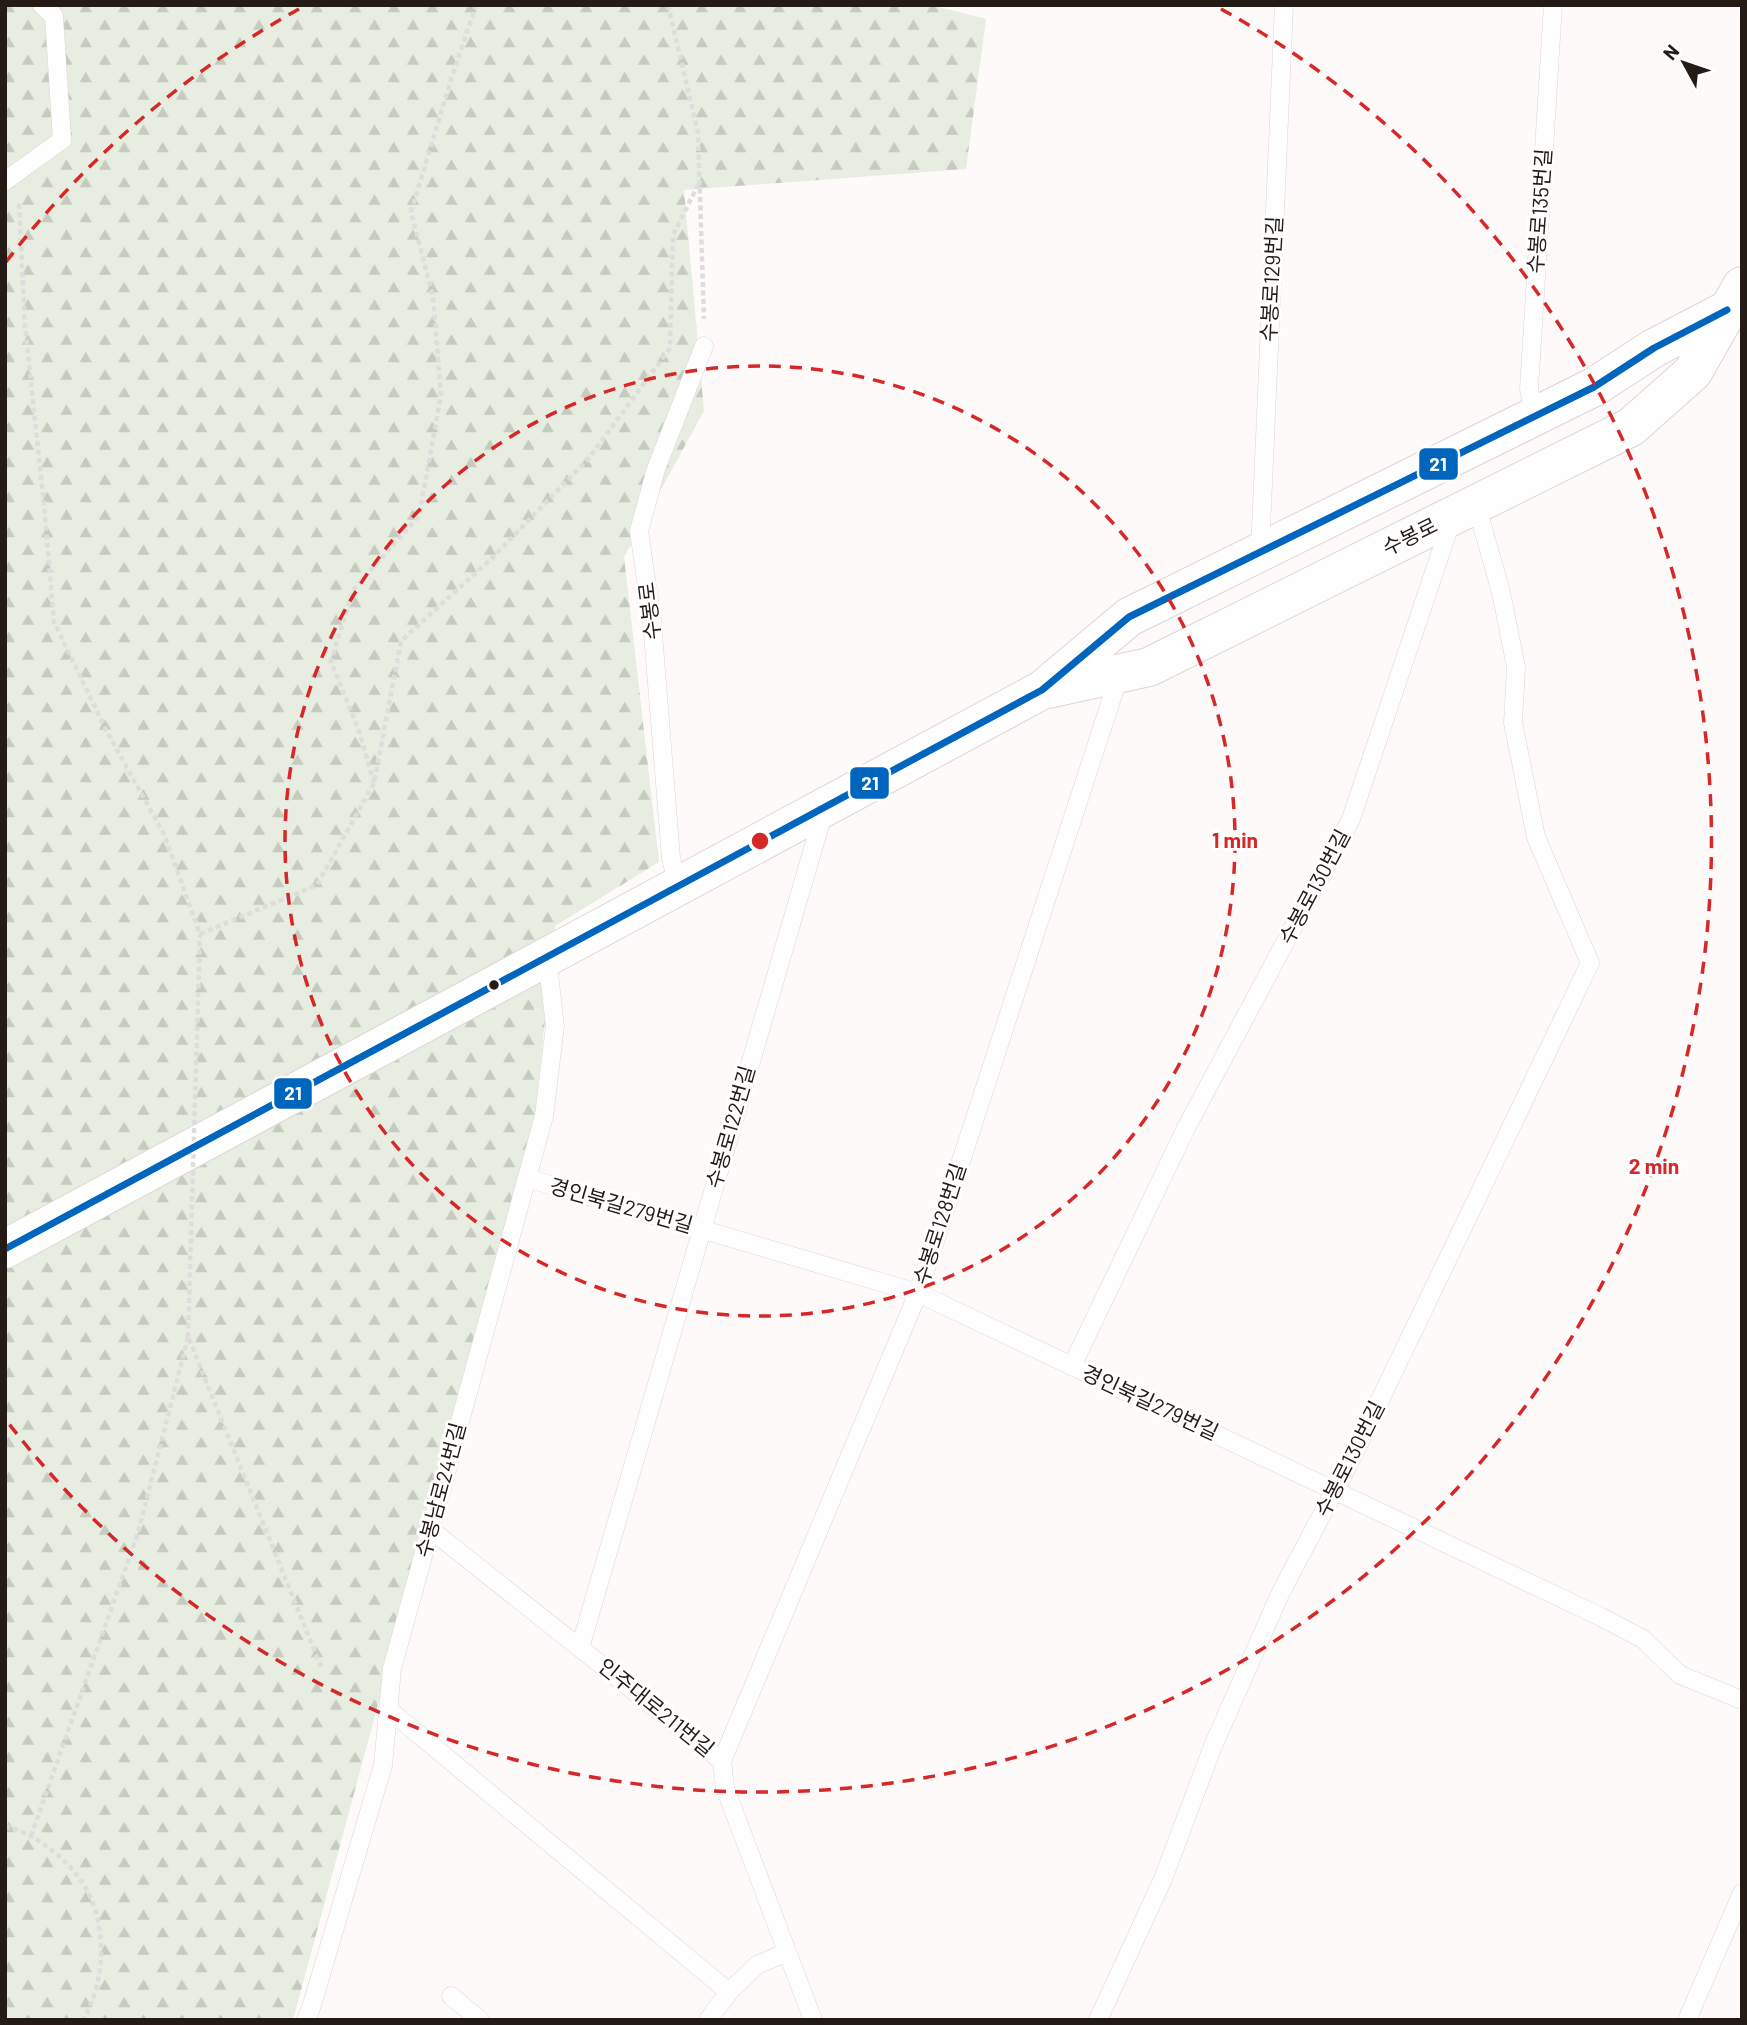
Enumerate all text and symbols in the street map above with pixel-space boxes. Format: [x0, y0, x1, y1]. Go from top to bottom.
north arrow [1649, 28, 1719, 98]
text: N [1658, 40, 1683, 64]
street label: 수봉로135번길 [1522, 147, 1555, 274]
street label: 수봉로129번길 [1255, 215, 1286, 343]
line badge: 21 [1418, 447, 1459, 481]
text: 21 [1429, 452, 1447, 475]
street label: 수봉로 [1378, 512, 1441, 560]
street label: 수봉로 [633, 581, 664, 641]
line badge: 21 [849, 766, 890, 800]
text: 21 [861, 771, 879, 794]
street label: 수봉로130번길 [1273, 825, 1354, 948]
text: 1 min [1212, 827, 1258, 852]
centre of rings [748, 829, 772, 853]
unlabelled marker [487, 978, 501, 992]
street label: 수봉로122번길 [700, 1062, 759, 1191]
line badge: 21 [273, 1077, 313, 1110]
text: 21 [284, 1081, 302, 1104]
text: 2 min [1629, 1153, 1679, 1178]
street label: 수봉로128번길 [907, 1160, 970, 1287]
street label: 경인북길279번길 [547, 1172, 696, 1237]
street label: 경인북길279번길 [1078, 1359, 1223, 1444]
street label: 수봉로130번길 [1309, 1396, 1389, 1520]
street label: 수봉남로24번길 [410, 1419, 470, 1560]
street label: 인주대로211번길 [594, 1653, 720, 1761]

